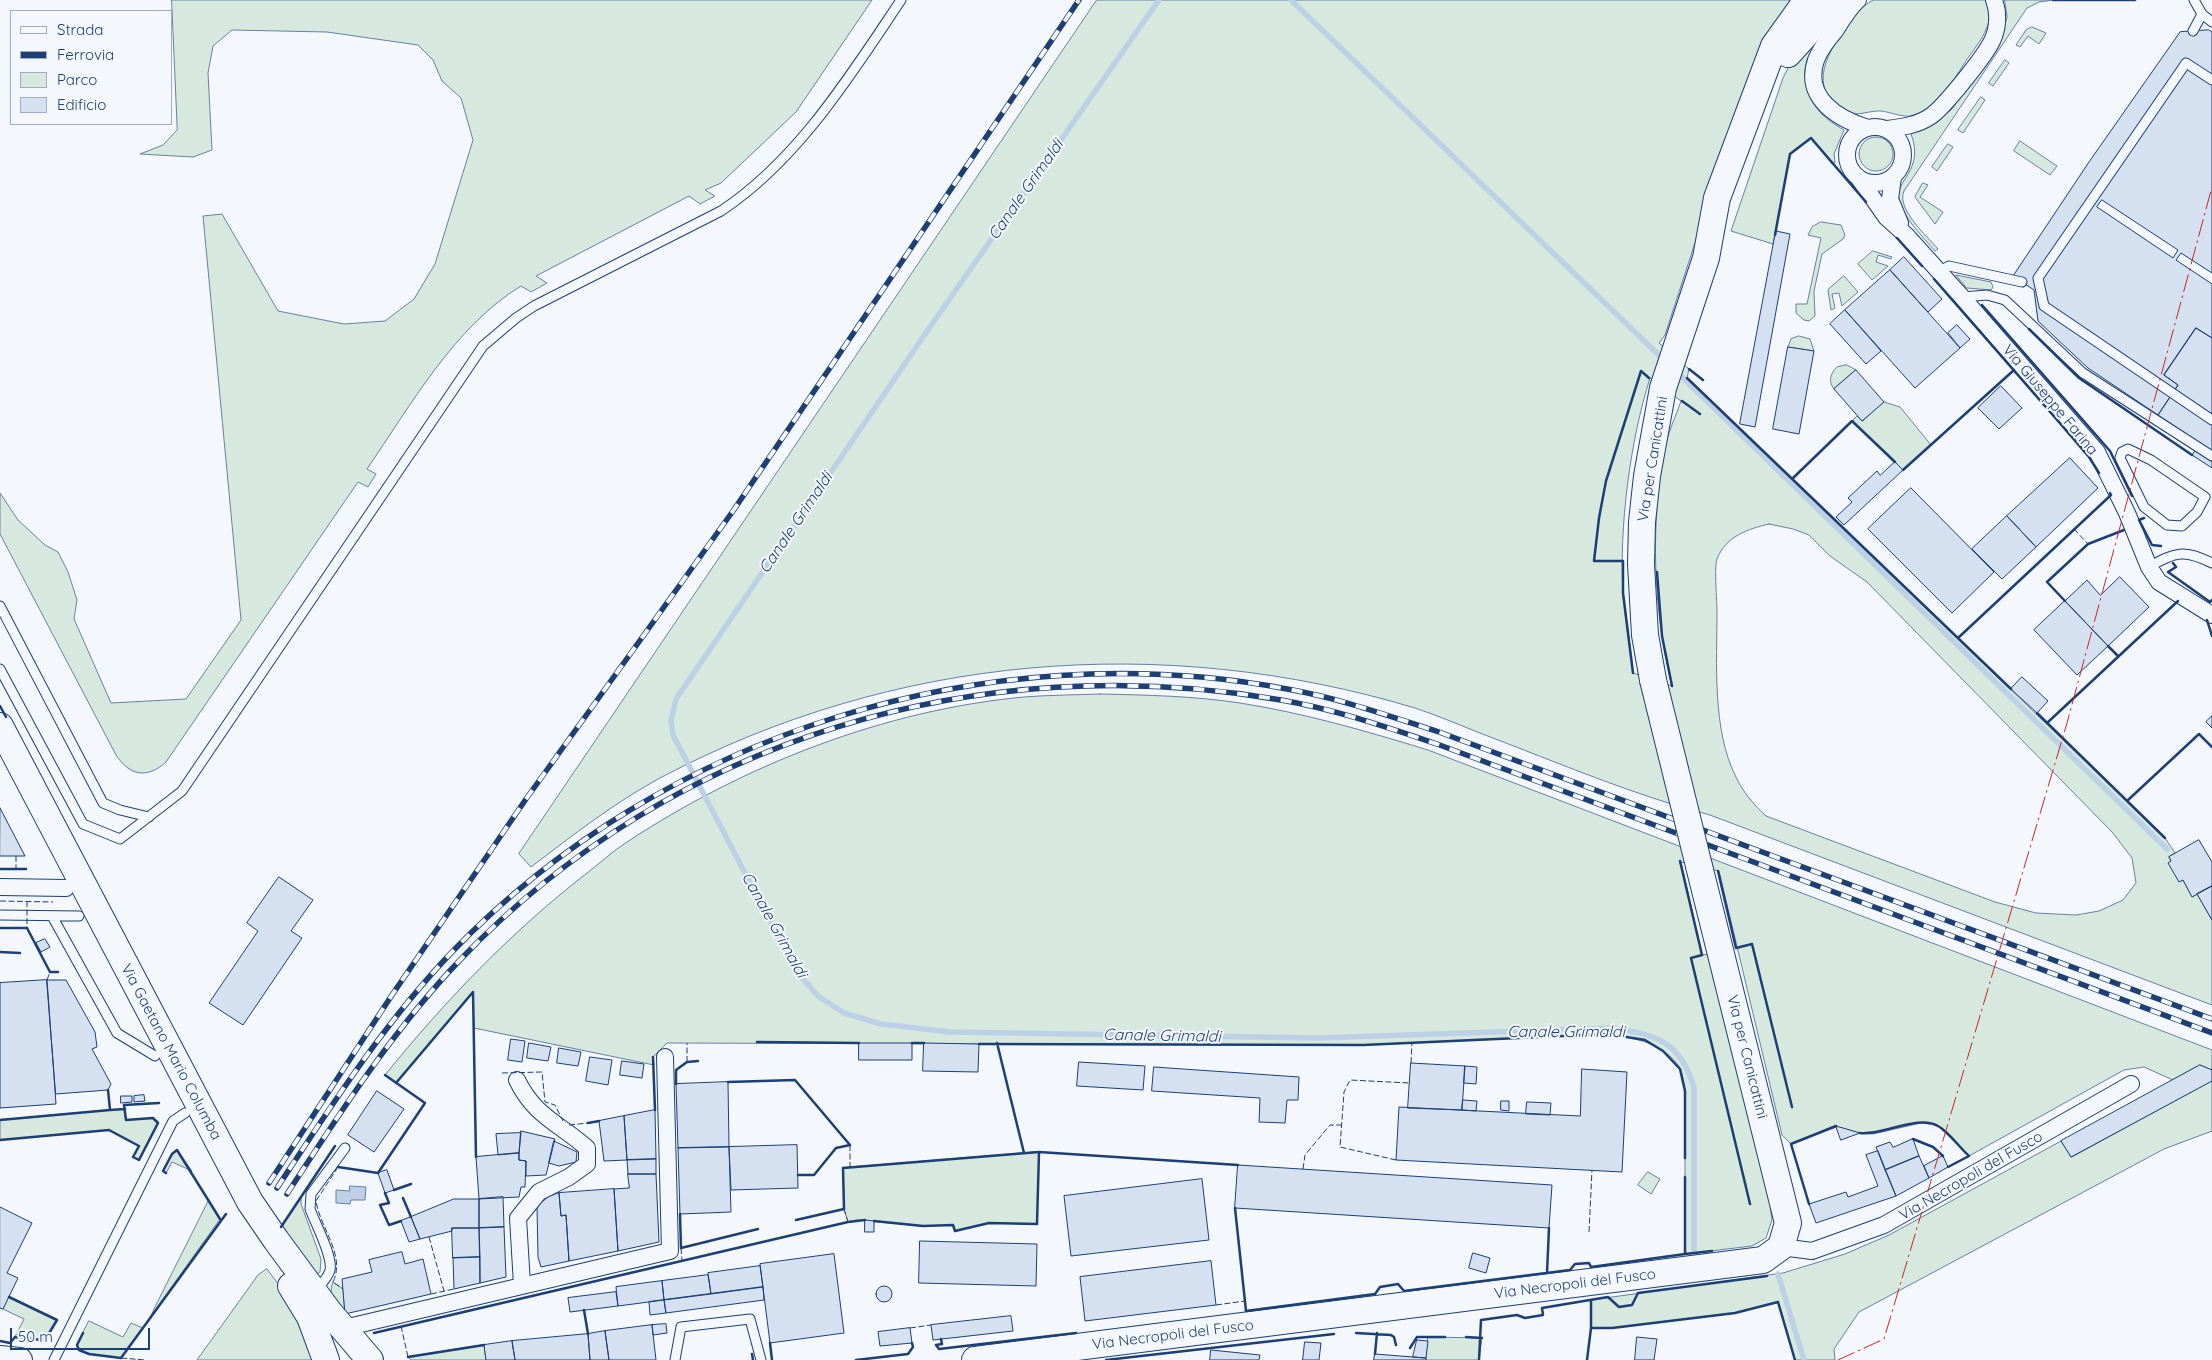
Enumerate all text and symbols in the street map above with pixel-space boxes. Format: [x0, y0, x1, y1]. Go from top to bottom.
legend [10, 10, 172, 125]
text: Strada [57, 20, 103, 39]
text: Ferrovia [57, 45, 114, 64]
text: Parco [57, 70, 97, 89]
text: Edificio [57, 95, 106, 114]
water label: Canale Grimaldi [984, 136, 1068, 244]
street label: Via Giuseppe Farina [1998, 341, 2102, 459]
street label: Via per Canicattini [1634, 395, 1672, 523]
water label: Canale Grimaldi [755, 469, 837, 577]
water label: Canale Grimaldi [737, 869, 811, 981]
street label: Via Gaetano Mario Columba [117, 961, 225, 1143]
street label: Via per Canicattini [1723, 993, 1771, 1121]
water label: Canale Grimaldi [1507, 1022, 1625, 1042]
water label: Canale Grimaldi [1103, 1025, 1221, 1047]
street label: Via Necropoli del Fusco [1896, 1128, 2046, 1224]
street label: Via Necropoli del Fusco [1493, 1265, 1657, 1303]
street label: Via Necropoli del Fusco [1091, 1316, 1255, 1354]
scale bar [12, 1318, 152, 1350]
text: 50 m [18, 1327, 53, 1346]

